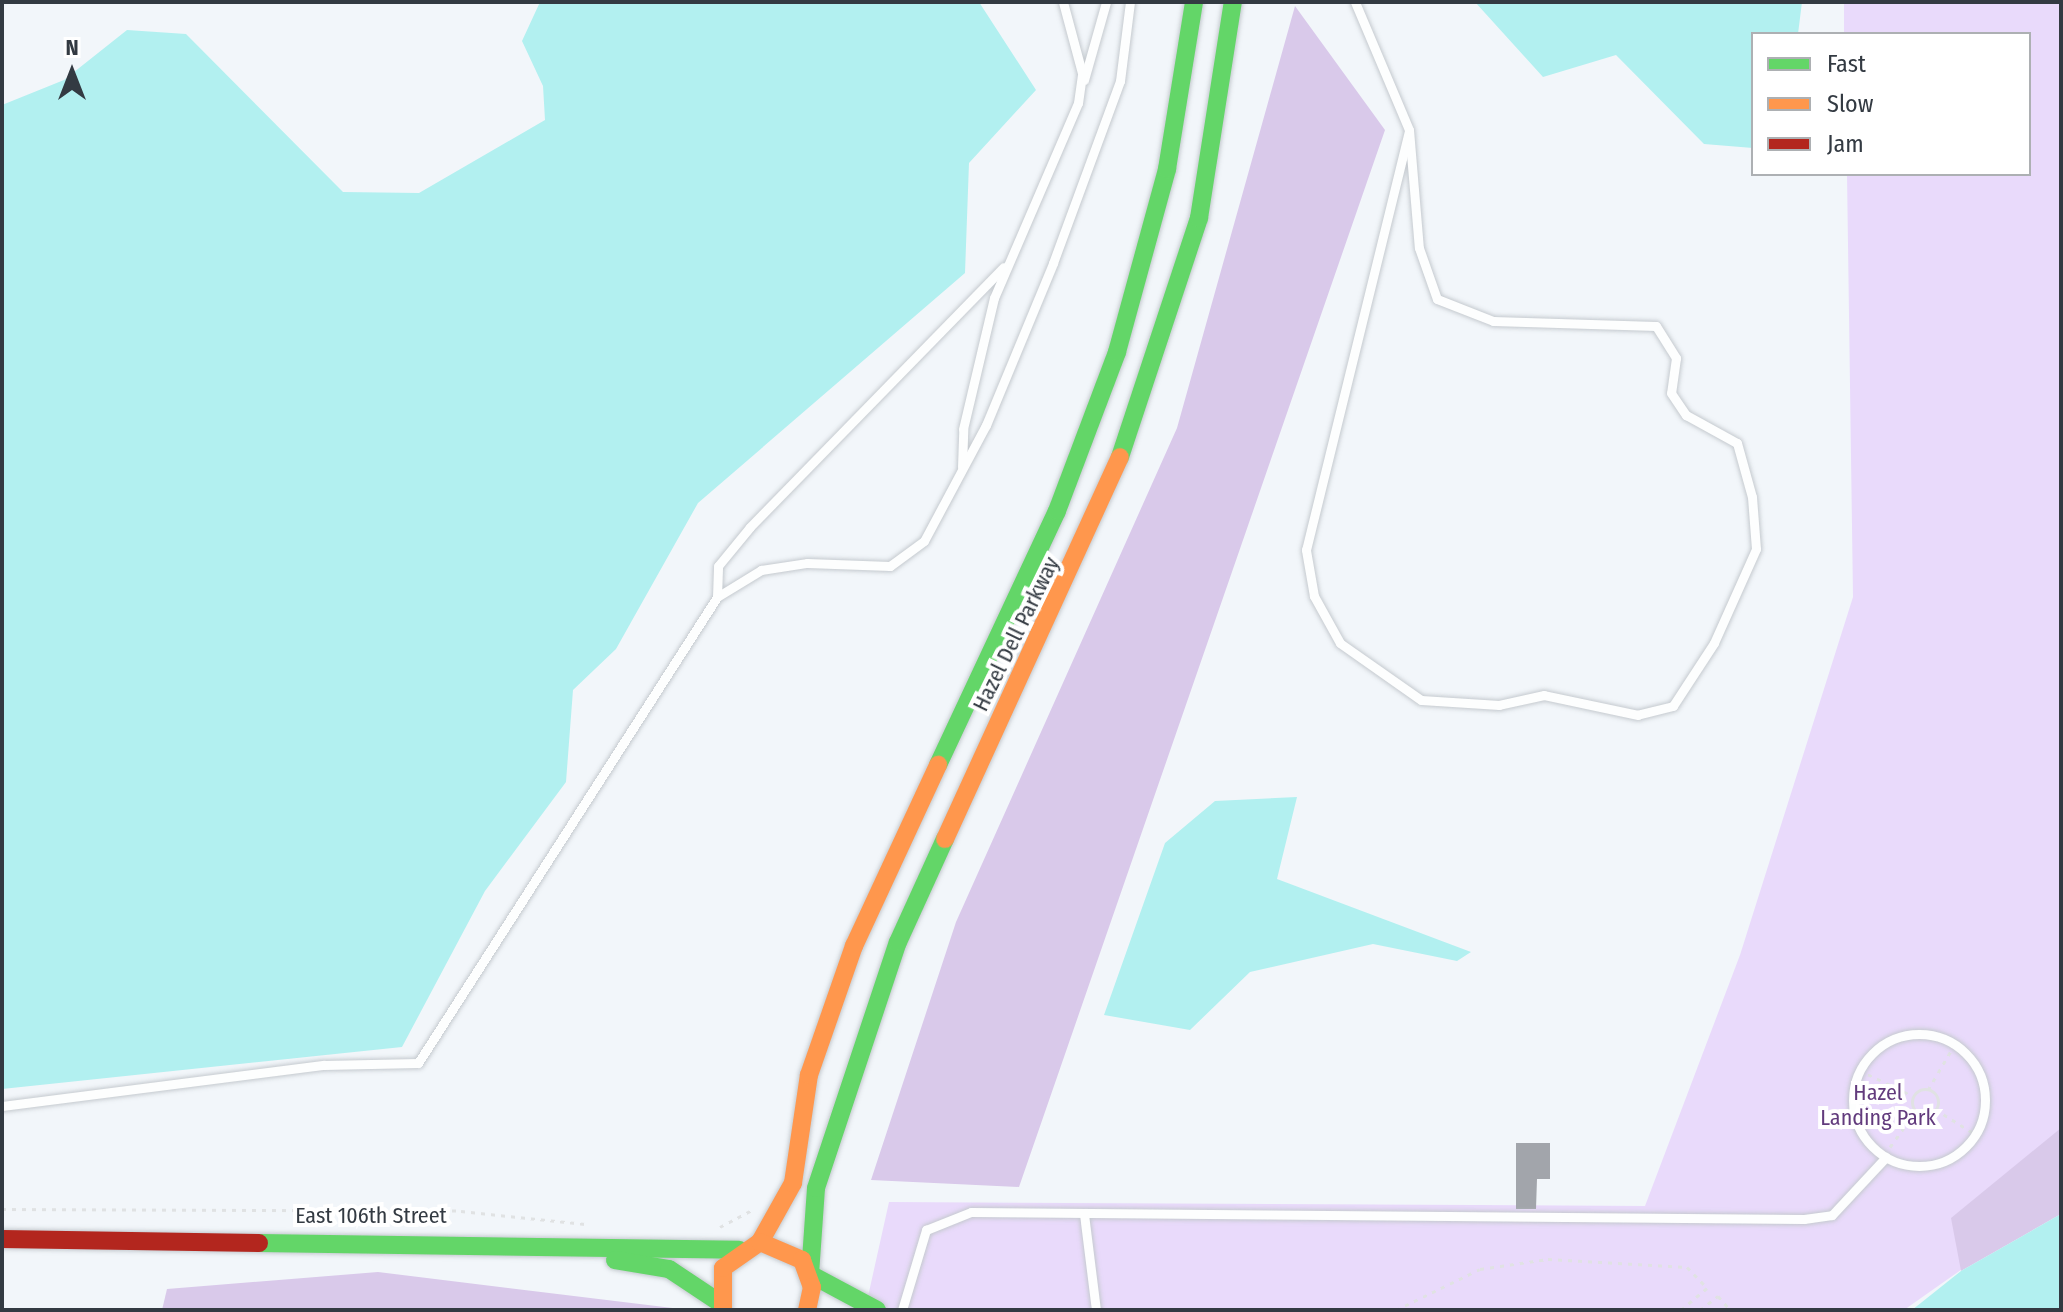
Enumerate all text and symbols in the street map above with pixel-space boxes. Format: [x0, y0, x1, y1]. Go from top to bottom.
north arrow [32, 32, 112, 112]
legend [1751, 32, 2031, 176]
text: N [65, 34, 79, 61]
text: Fast [1827, 50, 1866, 78]
text: Slow [1827, 90, 1873, 118]
text: Jam [1827, 130, 1864, 158]
street label: Hazel Dell Parkway [967, 553, 1065, 715]
park label: Hazel Landing Park [1820, 1079, 1936, 1130]
street label: East 106th Street [295, 1203, 447, 1229]

